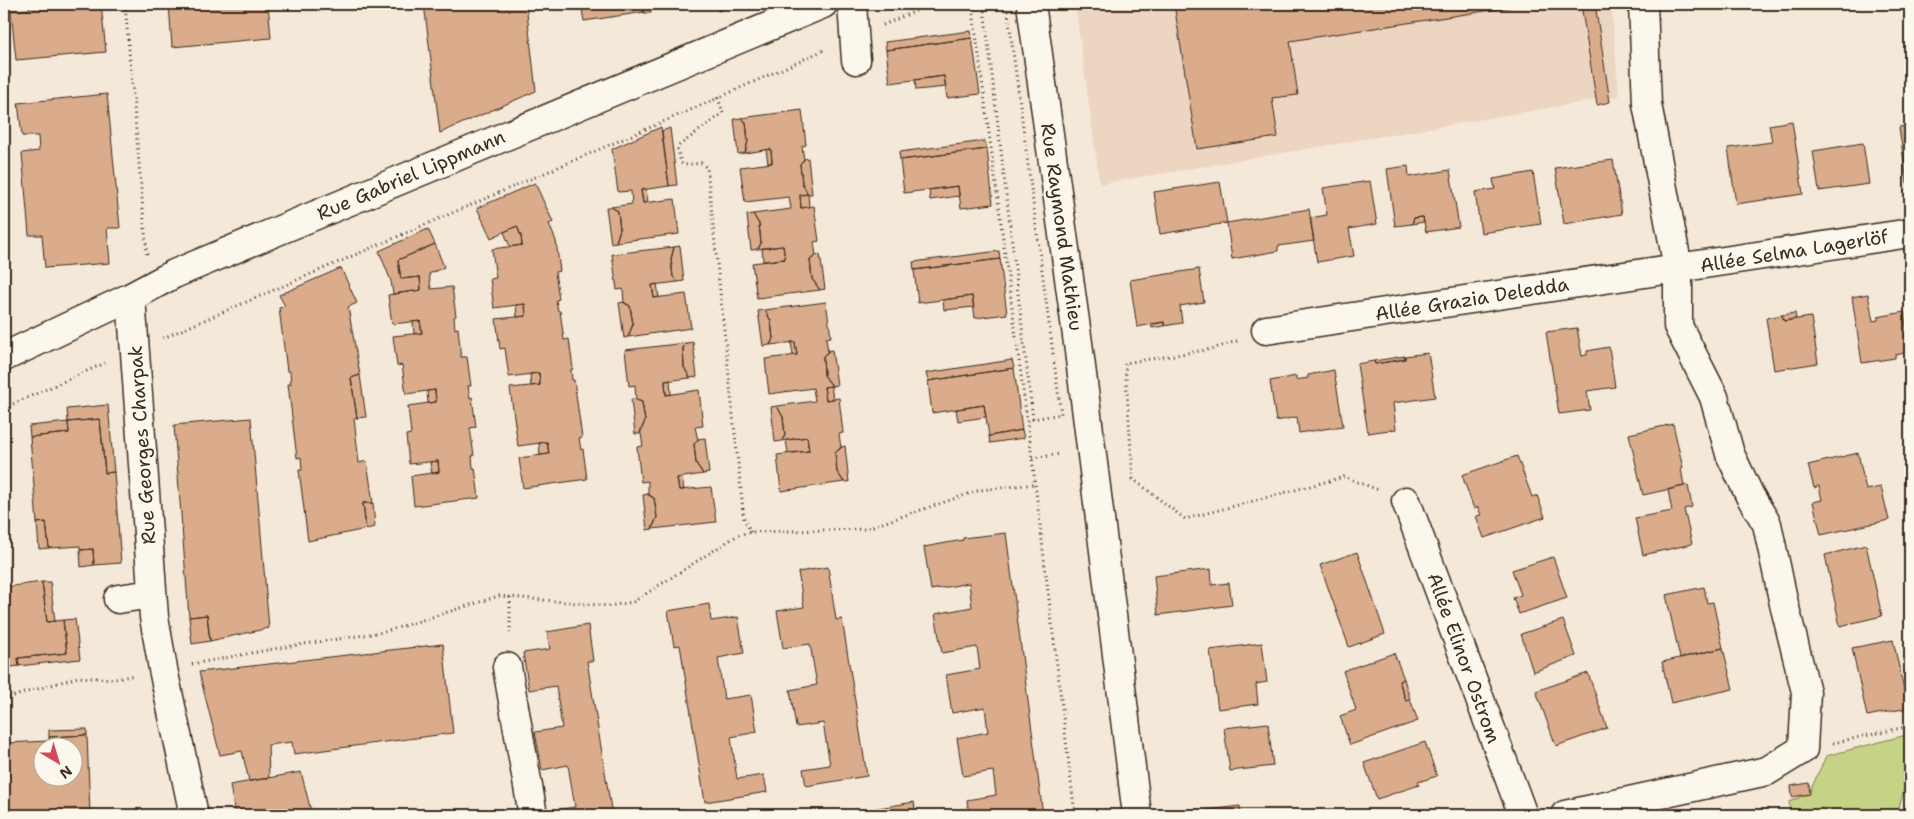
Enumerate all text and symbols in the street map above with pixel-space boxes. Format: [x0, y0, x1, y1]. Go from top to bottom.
street label: Rue Raymond Mathieu [1035, 121, 1089, 333]
street label: Rue Gabriel Lippmann [313, 124, 509, 226]
street label: Allée Selma Lagerlöf [1698, 224, 1891, 278]
street label: Allée Grazia Deledda [1373, 271, 1571, 327]
street label: Rue Georges Charpak [123, 345, 161, 545]
street label: Allée Elinor Ostrom [1421, 569, 1507, 747]
north arrow [32, 736, 82, 786]
text: N [56, 762, 76, 783]

